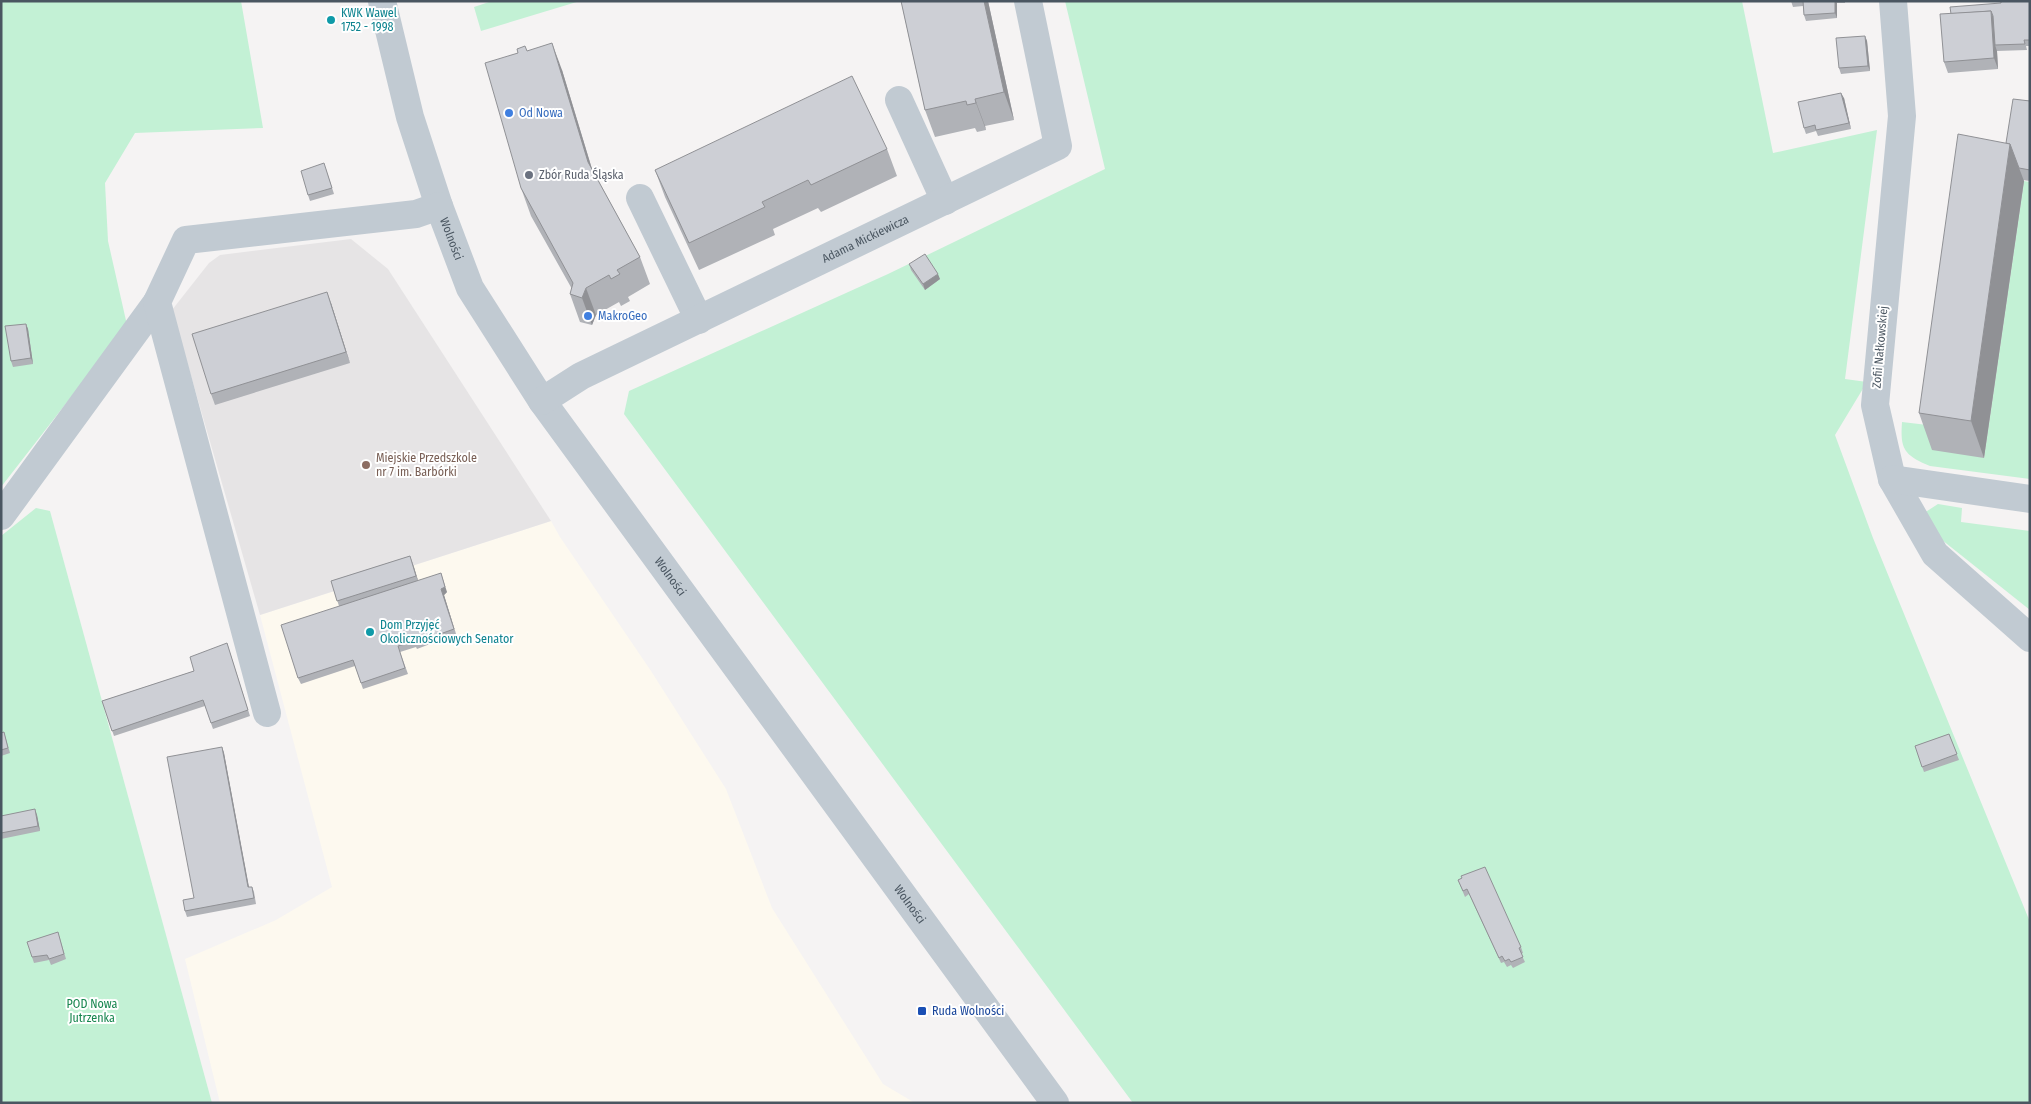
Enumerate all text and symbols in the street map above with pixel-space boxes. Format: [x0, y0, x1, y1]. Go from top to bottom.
place label: KWK Wawel 1752 - 1998 [341, 6, 397, 34]
marker: KWK Wawel 1752 - 1998 [325, 14, 337, 26]
place label: Od Nowa [519, 106, 563, 120]
marker: Od Nowa [503, 107, 515, 119]
place label: Zbór Ruda Śląska [539, 167, 624, 182]
marker: Zbór Ruda Śląska [523, 169, 535, 181]
street label: Adama Mickiewicza [820, 212, 911, 266]
street label: Wolności [437, 216, 466, 262]
street label: Zofii Nałkowskiej [1869, 305, 1891, 389]
place label: MakroGeo [598, 309, 647, 323]
marker: MakroGeo [582, 310, 594, 322]
place label: Miejskie Przedszkole nr 7 im. Barbórki [376, 451, 477, 479]
marker: Miejskie Przedszkole nr 7 im. Barbórki [360, 459, 372, 471]
street label: Wolności [652, 555, 689, 599]
place label: Dom Przyjęć Okolicznościowych Senator [380, 618, 514, 646]
marker: Dom Przyjęć Okolicznościowych Senator [364, 626, 376, 638]
street label: Wolności [891, 882, 929, 926]
park label: POD Nowa Jutrzenka [67, 997, 118, 1025]
place label: Ruda Wolności [932, 1004, 1004, 1018]
marker: Ruda Wolności [916, 1005, 928, 1017]

